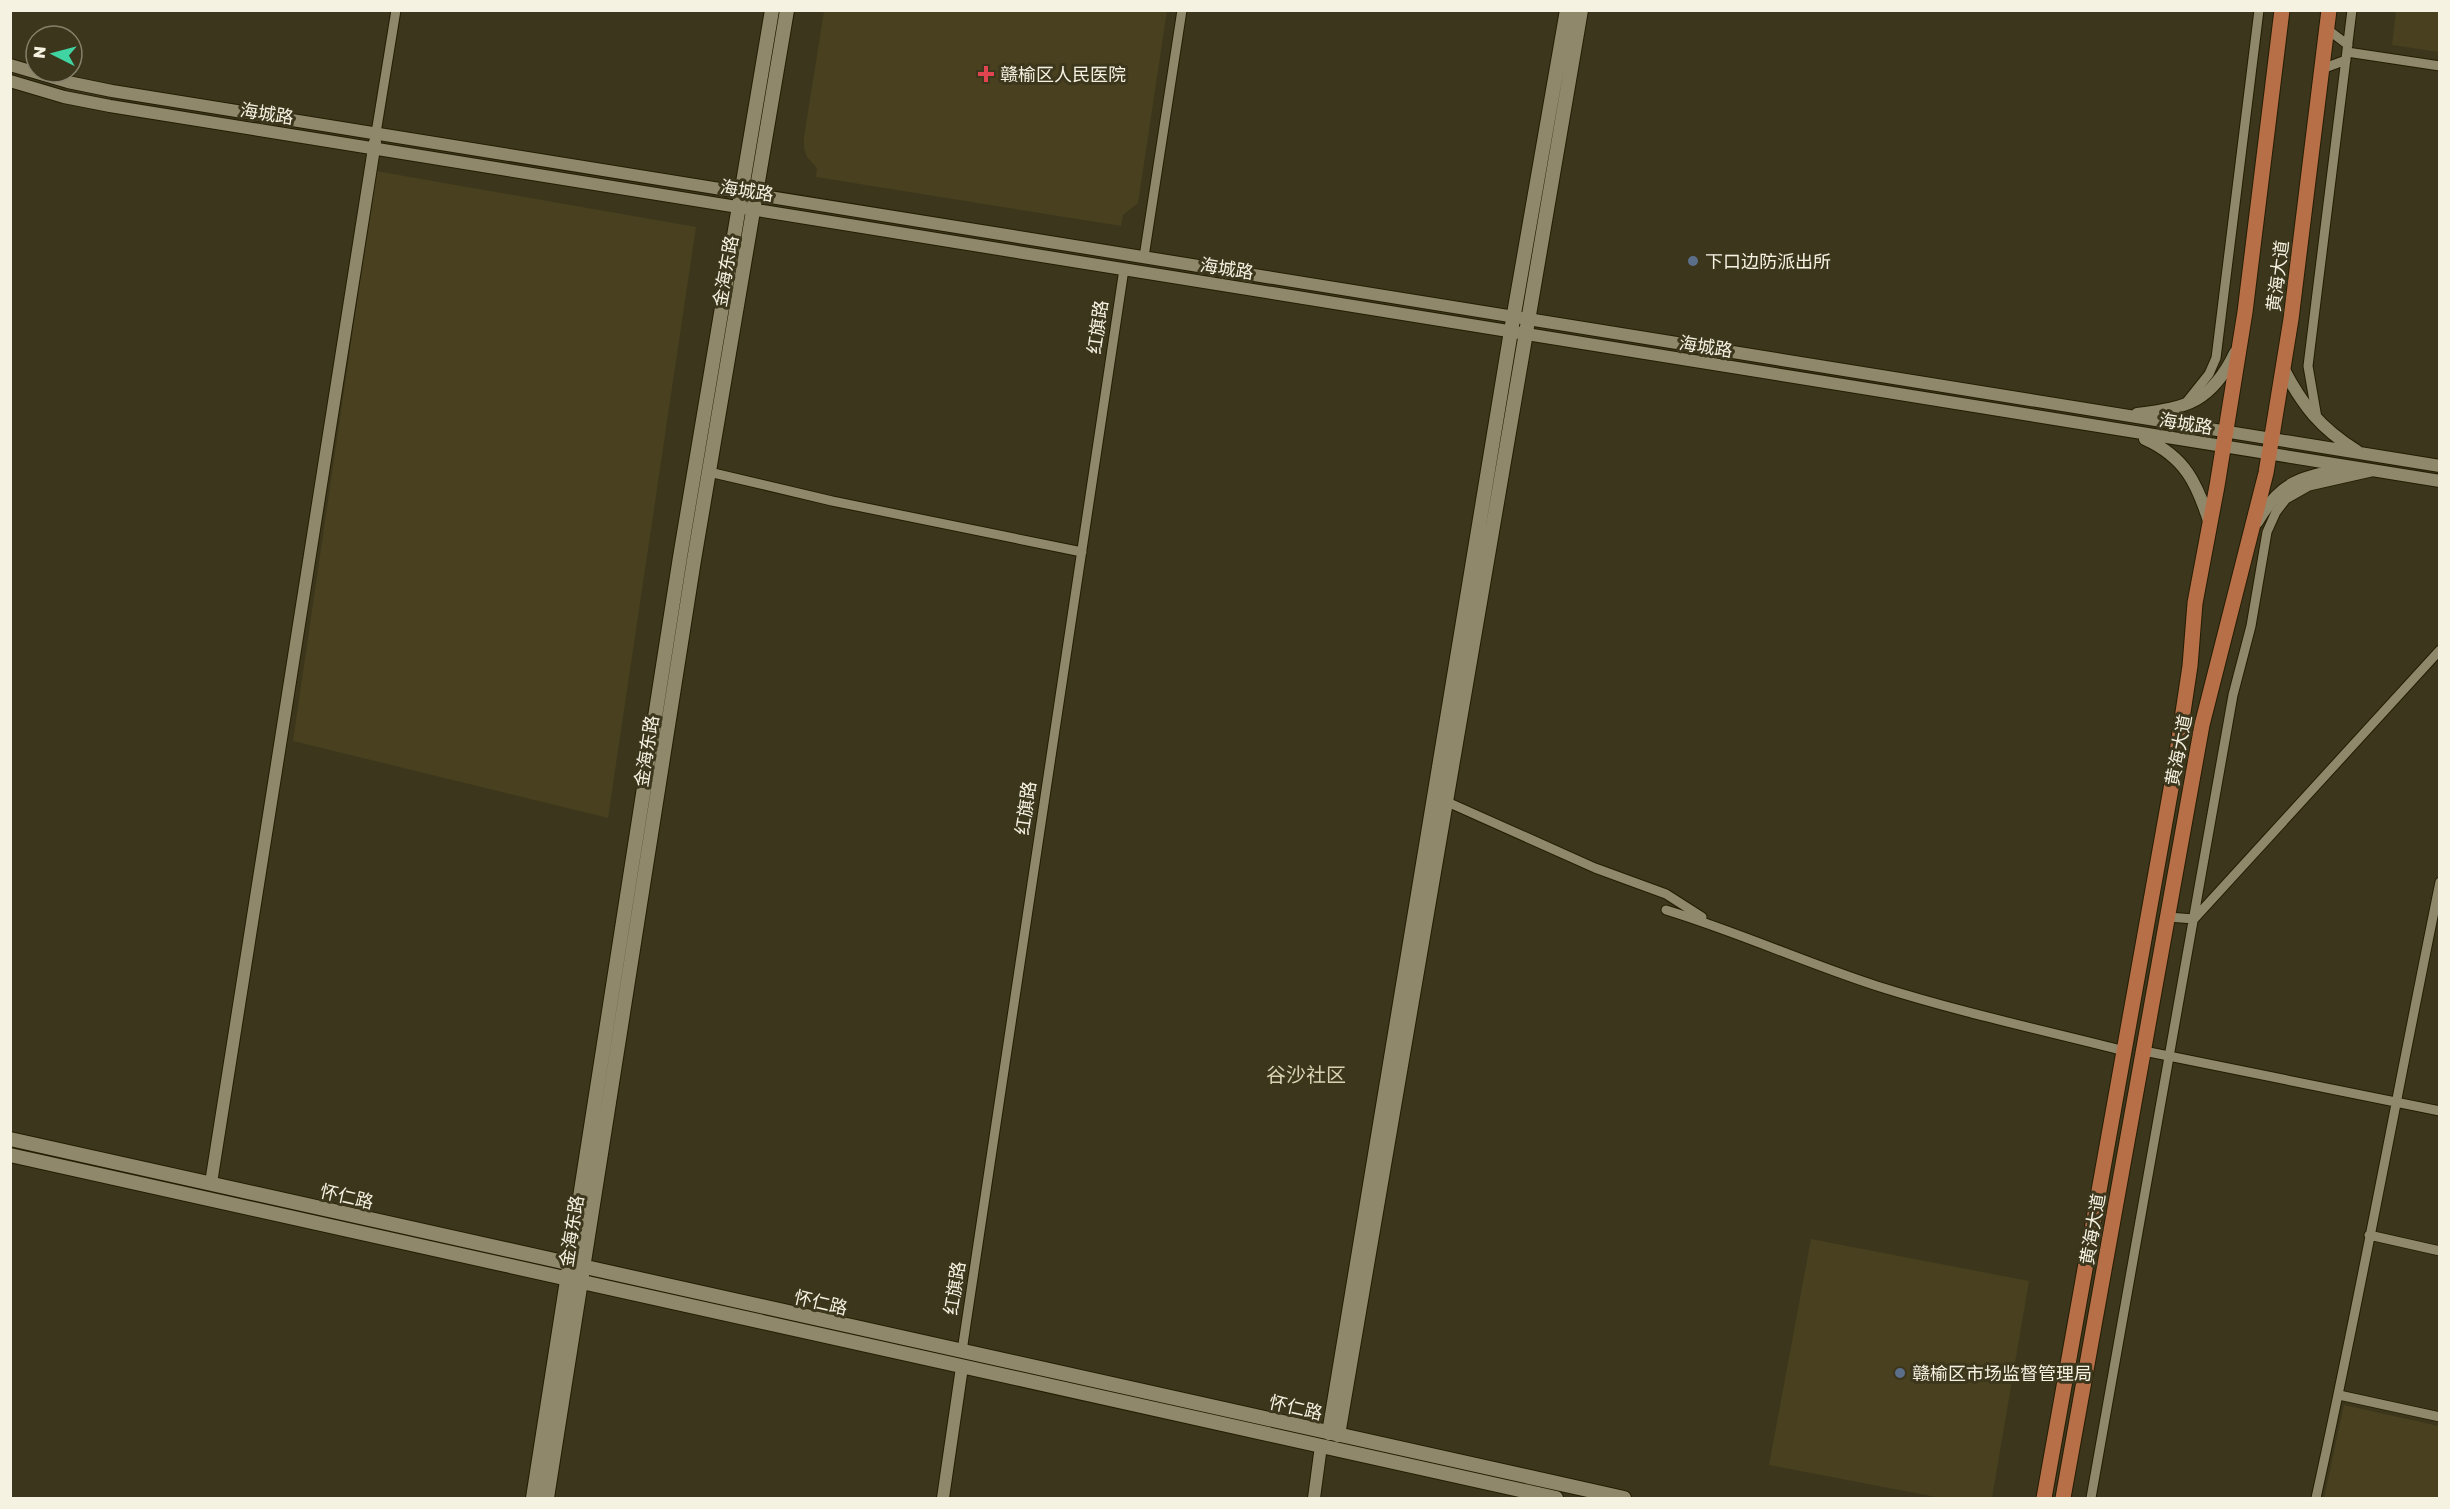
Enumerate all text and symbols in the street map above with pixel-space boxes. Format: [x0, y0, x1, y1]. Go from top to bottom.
north arrow [24, 24, 84, 84]
text: N [29, 45, 50, 60]
place label: 赣榆区人民医院 [1000, 63, 1126, 85]
marker: 赣榆区人民医院 [977, 65, 995, 83]
street label: 海城路 [239, 98, 295, 128]
street label: 海城路 [719, 175, 775, 205]
street label: 金海东路 [708, 234, 742, 308]
street label: 黄海大道 [2262, 239, 2292, 313]
place label: 下口边防派出所 [1705, 250, 1831, 272]
street label: 海城路 [1199, 253, 1255, 283]
marker: 下口边防派出所 [1686, 254, 1700, 268]
street label: 红旗路 [1082, 299, 1112, 355]
street label: 海城路 [1678, 331, 1734, 361]
street label: 海城路 [2158, 408, 2214, 438]
street label: 黄海大道 [2160, 713, 2196, 787]
street label: 金海东路 [630, 714, 662, 788]
street label: 红旗路 [1010, 780, 1040, 836]
district label: 谷沙社区 [1266, 1062, 1346, 1086]
street label: 怀仁路 [318, 1179, 376, 1213]
street label: 黄海大道 [2075, 1192, 2109, 1266]
street label: 金海东路 [555, 1194, 587, 1268]
street label: 红旗路 [939, 1260, 969, 1316]
street label: 怀仁路 [792, 1285, 850, 1319]
place label: 赣榆区市场监督管理局 [1912, 1362, 2092, 1384]
marker: 赣榆区市场监督管理局 [1893, 1366, 1907, 1380]
street label: 怀仁路 [1267, 1390, 1325, 1424]

